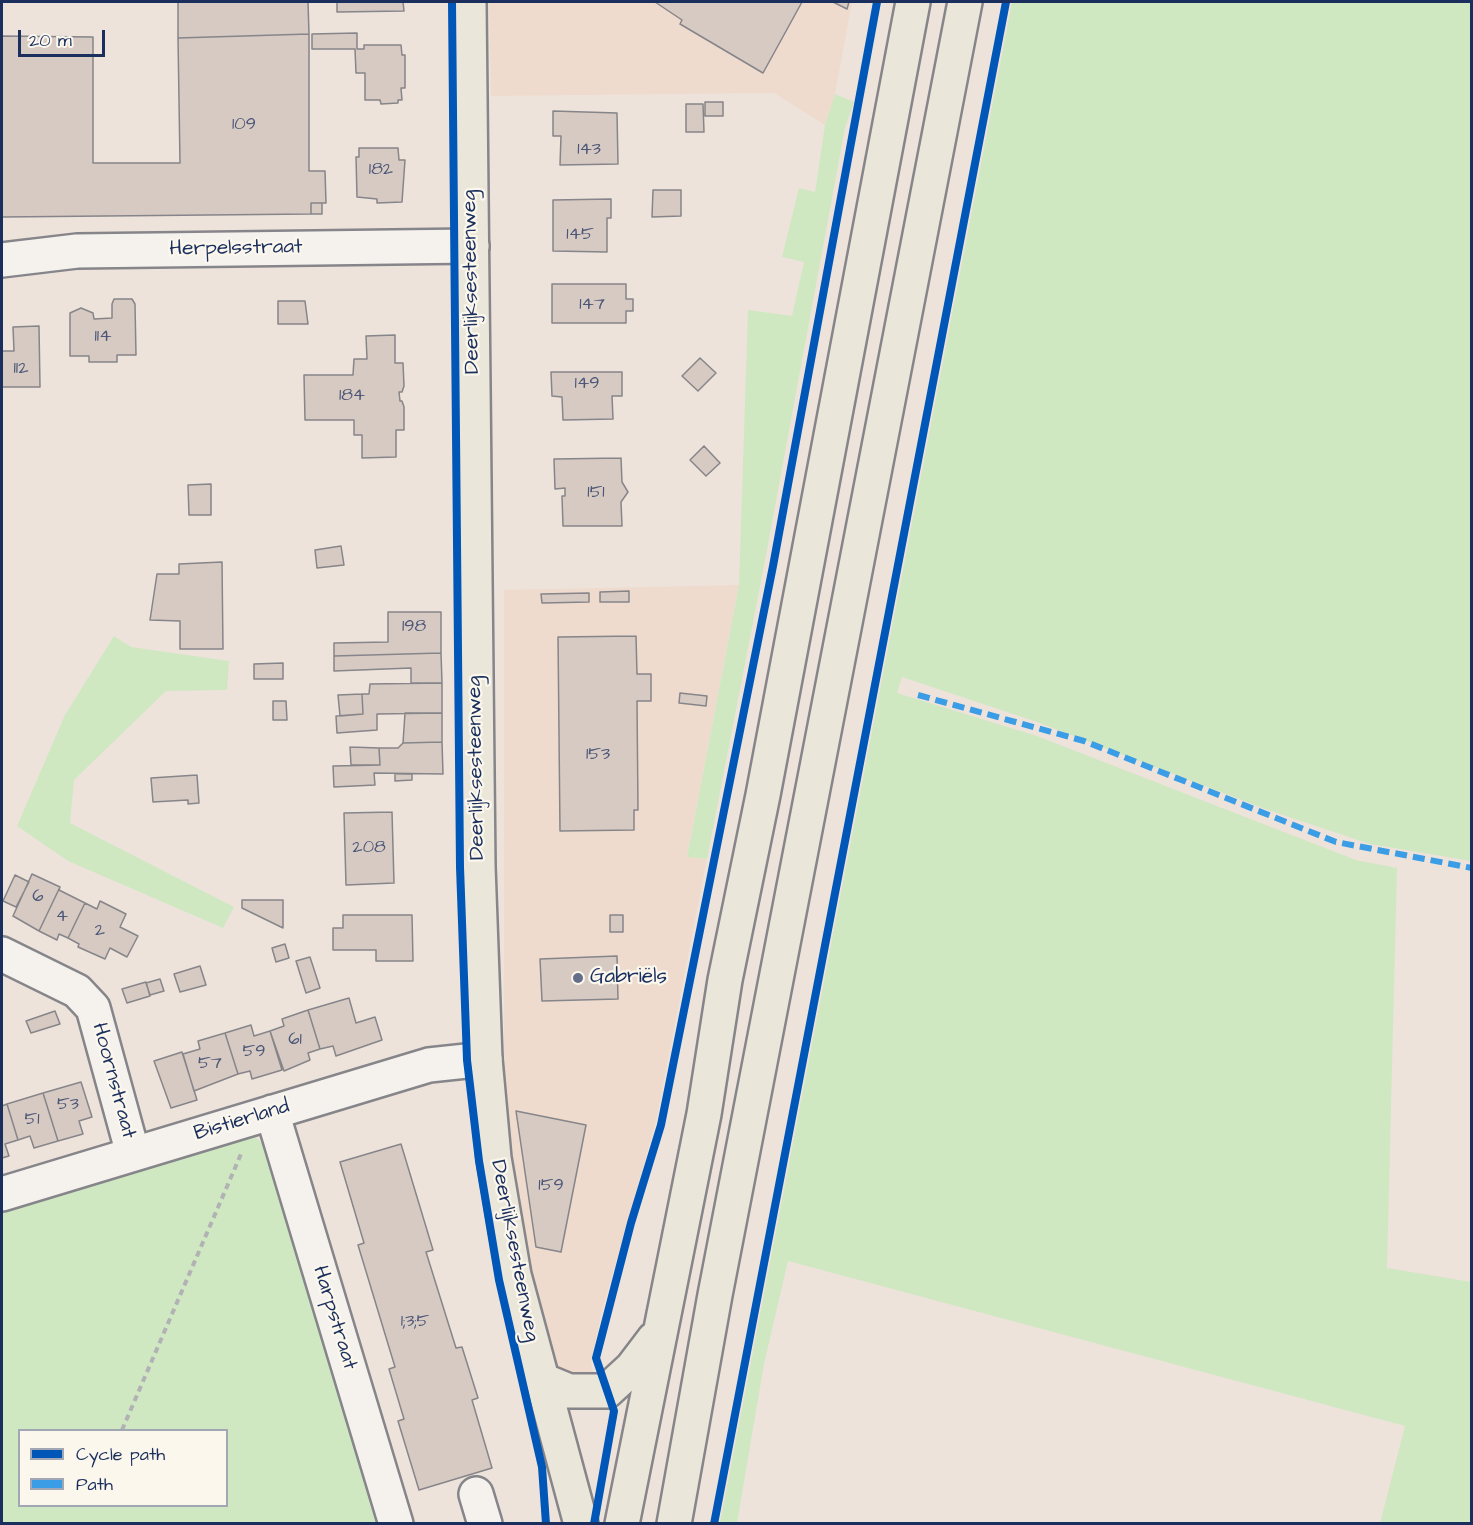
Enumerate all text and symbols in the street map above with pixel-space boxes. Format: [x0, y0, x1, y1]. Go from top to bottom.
scale bar [21, 18, 108, 56]
text: 20 m [29, 28, 72, 53]
house number: 109 [232, 114, 256, 136]
house number: 143 [577, 139, 601, 161]
house number: 182 [369, 159, 393, 181]
street label: Deerlijksesteenweg [458, 190, 486, 374]
house number: 145 [566, 224, 594, 246]
street label: Herpelsstraat [169, 235, 303, 263]
house number: 147 [579, 294, 605, 316]
house number: 114 [95, 326, 111, 348]
house number: 112 [14, 358, 28, 380]
house number: 149 [575, 373, 599, 395]
house number: 184 [339, 385, 365, 407]
house number: 151 [587, 482, 605, 504]
house number: 198 [402, 616, 426, 638]
street label: Deerlijksesteenweg [463, 676, 491, 860]
house number: 153 [586, 744, 610, 766]
house number: 208 [352, 837, 386, 859]
house number: 6 [32, 886, 44, 908]
house number: 4 [56, 906, 68, 928]
house number: 2 [95, 920, 105, 942]
place label: Gabriëls [590, 965, 667, 991]
marker: Gabriëls [571, 971, 585, 985]
street label: Hoornstraat [85, 1020, 141, 1142]
house number: 61 [288, 1029, 302, 1051]
house number: 59 [243, 1041, 265, 1063]
house number: 57 [198, 1053, 222, 1075]
house number: 53 [57, 1094, 79, 1116]
street label: Bistierland [191, 1095, 293, 1147]
house number: 51 [24, 1109, 40, 1131]
street label: Deerlijksesteenweg [484, 1158, 544, 1344]
house number: 159 [538, 1175, 564, 1197]
street label: Harpstraat [306, 1263, 362, 1373]
house number: 1;3;5 [401, 1311, 429, 1333]
legend [18, 1429, 228, 1507]
text: Cycle path [76, 1442, 165, 1467]
text: Path [76, 1472, 113, 1497]

